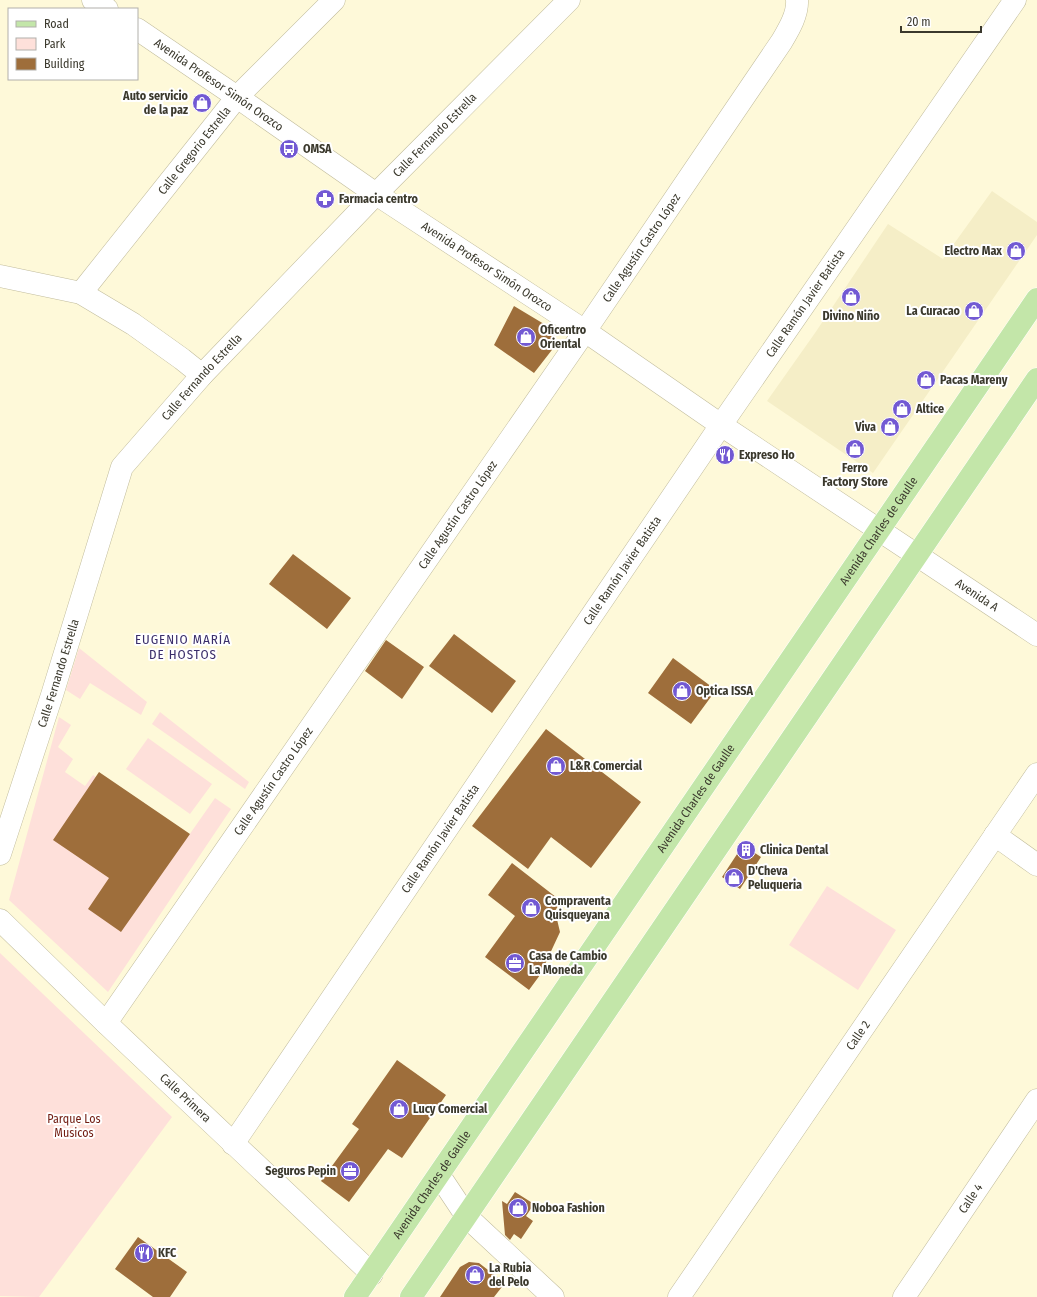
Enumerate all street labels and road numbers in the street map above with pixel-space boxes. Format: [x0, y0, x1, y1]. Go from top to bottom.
street label: Avenida Profesor Simón Orozco [151, 36, 286, 134]
street label: Calle Fernando Estrella [390, 90, 479, 180]
street label: Calle Gregorio Estrella [155, 104, 234, 197]
street label: Calle Agustín Castro López [600, 191, 683, 305]
street label: Avenida Profesor Simón Orozco [419, 219, 555, 315]
street label: Calle Ramón Javier Batista [763, 246, 848, 360]
street label: Calle Fernando Estrella [159, 331, 245, 423]
street label: Calle Agustín Castro López [415, 458, 500, 572]
street label: Avenida Charles de Gaulle [837, 474, 920, 588]
street label: Calle Ramón Javier Batista [580, 513, 664, 628]
street label: Avenida A [953, 576, 1002, 615]
street label: Calle Fernando Estrella [35, 617, 82, 729]
street label: Calle Agustín Castro López [231, 724, 316, 838]
street label: Avenida Charles de Gaulle [654, 741, 738, 855]
street label: Calle Ramón Javier Batista [398, 782, 482, 896]
street label: Calle 2 [843, 1018, 873, 1053]
street label: Calle Primera [157, 1071, 214, 1125]
street label: Avenida Charles de Gaulle [390, 1128, 474, 1241]
street label: Calle 4 [956, 1181, 986, 1216]

